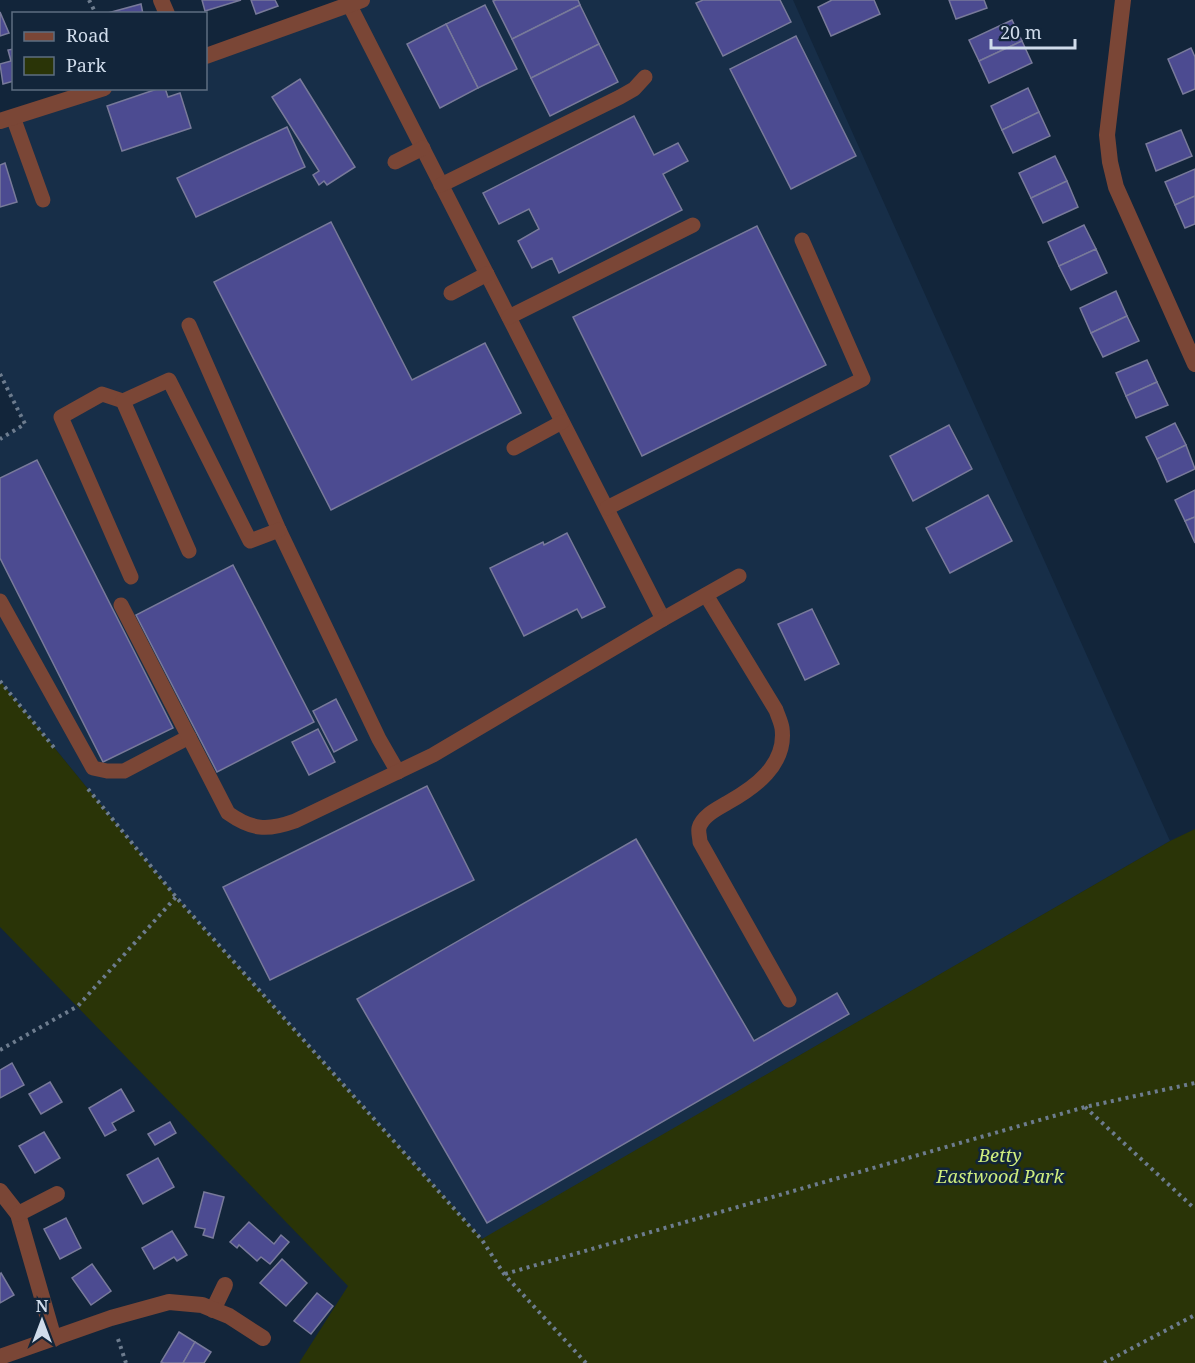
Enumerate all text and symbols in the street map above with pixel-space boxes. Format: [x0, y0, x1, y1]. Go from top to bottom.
legend [12, 12, 207, 90]
scale bar [991, 12, 1075, 50]
text: 20 m [1000, 20, 1042, 44]
text: Road [66, 23, 109, 47]
text: Park [66, 53, 106, 77]
park label: Betty Eastwood Park [935, 1143, 1064, 1188]
north arrow [12, 1291, 72, 1351]
text: N [36, 1295, 49, 1317]

